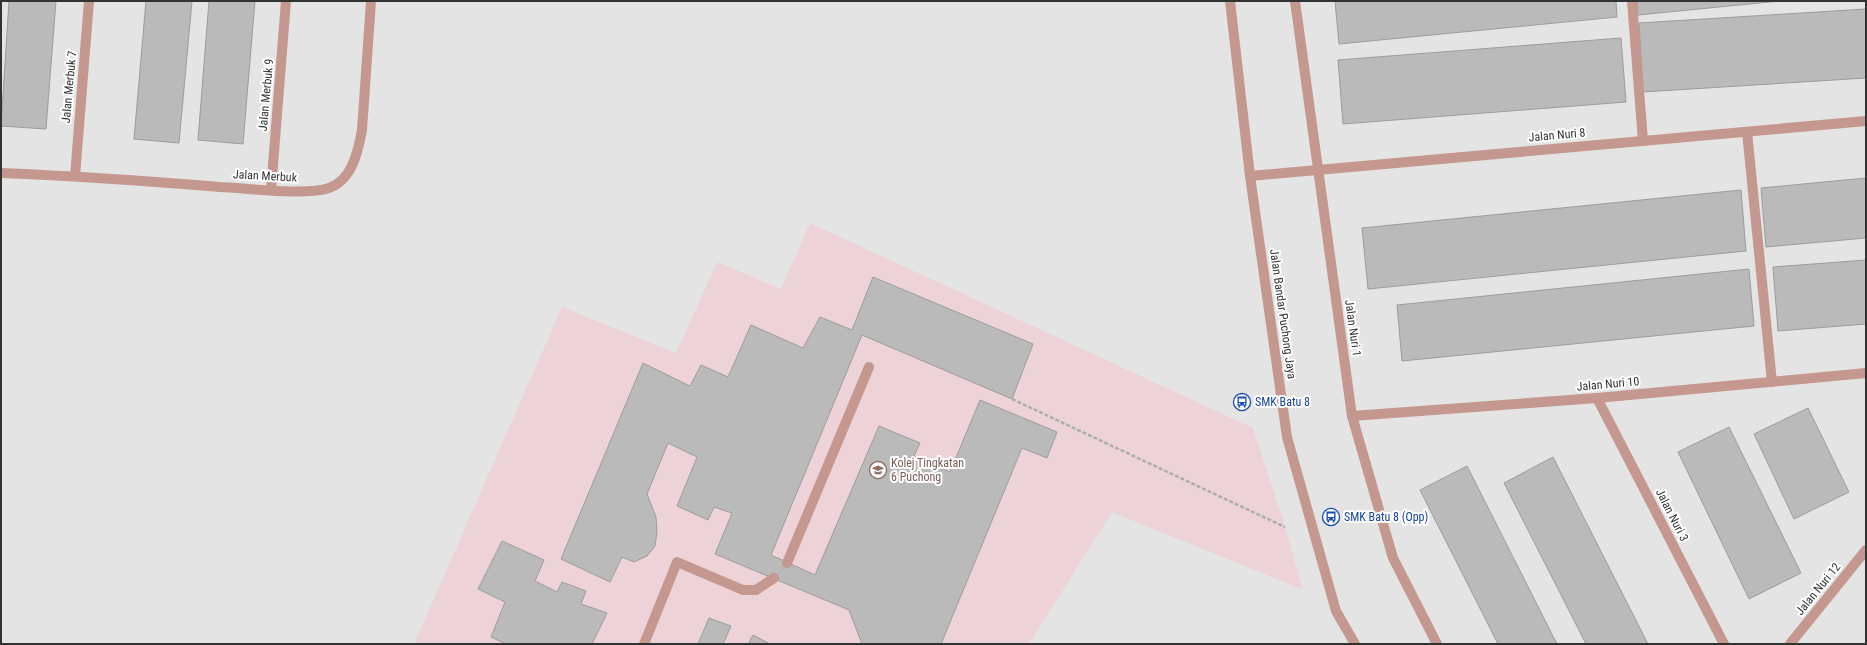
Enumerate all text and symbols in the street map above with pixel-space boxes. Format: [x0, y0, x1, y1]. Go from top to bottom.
street label: Jalan Merbuk 7 [59, 50, 79, 124]
street label: Jalan Merbuk 9 [256, 58, 276, 132]
street label: Jalan Nuri 8 [1528, 126, 1586, 144]
street label: Jalan Merbuk [233, 167, 298, 185]
street label: Jalan Bandar Puchong Jaya [1267, 248, 1299, 380]
street label: Jalan Nuri 1 [1342, 299, 1364, 357]
street label: Jalan Nuri 10 [1576, 374, 1640, 394]
bus stop icon: SMK Batu 8 [1232, 392, 1252, 412]
place label: SMK Batu 8 [1255, 395, 1310, 409]
place label: Kolej Tingkatan 6 Puchong [891, 456, 964, 484]
school or university icon: Kolej Tingkatan 6 Puchong [868, 460, 888, 480]
street label: Jalan Nuri 3 [1653, 486, 1691, 544]
bus stop icon: SMK Batu 8 (Opp) [1321, 507, 1341, 527]
place label: SMK Batu 8 (Opp) [1344, 510, 1428, 524]
street label: Jalan Nuri 12 [1793, 560, 1843, 618]

